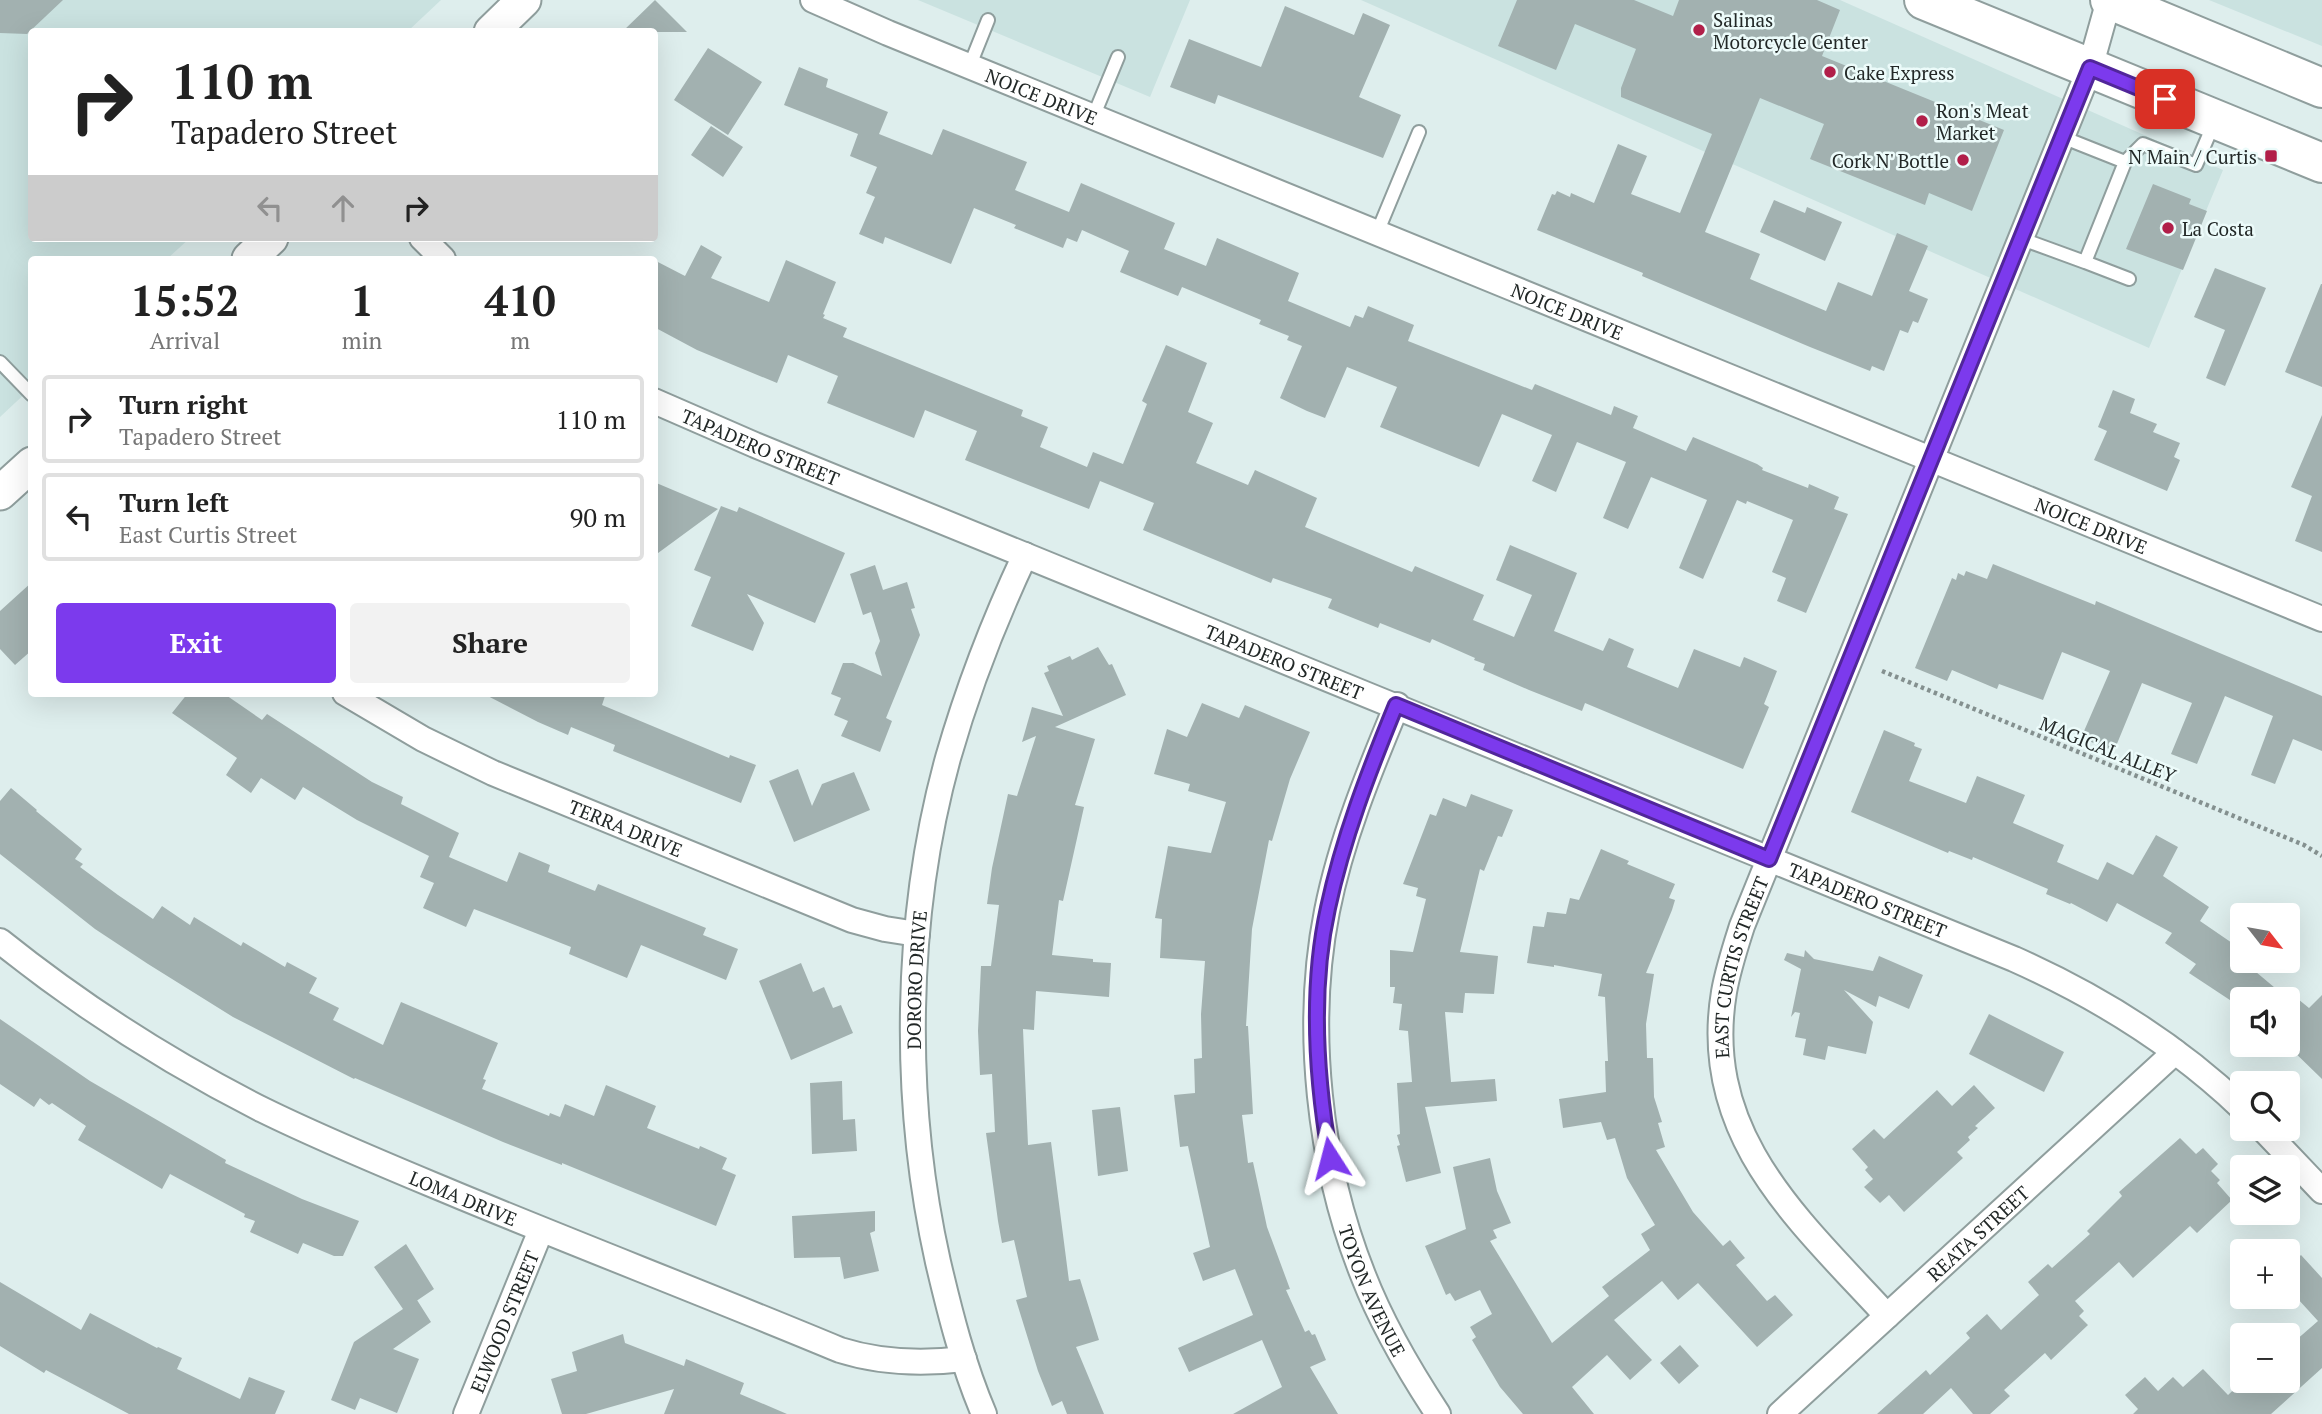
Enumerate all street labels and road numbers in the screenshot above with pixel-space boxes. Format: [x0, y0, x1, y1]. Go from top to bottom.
street label: NOICE DRIVE [982, 62, 1102, 130]
street label: NOICE DRIVE [1508, 277, 1627, 345]
street label: TAPADERO STREET [678, 402, 843, 491]
street label: NOICE DRIVE [2032, 491, 2151, 559]
street label: TAPADERO STREET [1202, 618, 1367, 705]
street label: MAGICAL ALLEY [2036, 710, 2180, 788]
street label: TERRA DRIVE [565, 793, 686, 862]
street label: TAPADERO STREET [1785, 856, 1951, 943]
street label: EAST CURTIS STREET [1708, 872, 1774, 1060]
street label: DORORO DRIVE [900, 909, 932, 1050]
street label: LOMA DRIVE [406, 1164, 521, 1231]
street label: REATA STREET [1921, 1180, 2034, 1286]
street label: TOYON AVENUE [1334, 1221, 1412, 1360]
street label: ELWOOD STREET [464, 1246, 544, 1396]

